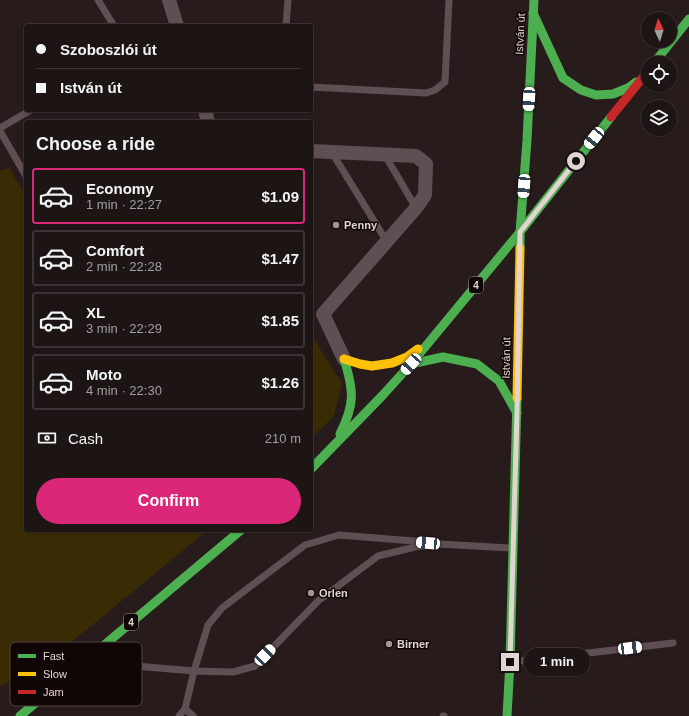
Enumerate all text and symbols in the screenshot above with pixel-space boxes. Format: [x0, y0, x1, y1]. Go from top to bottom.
north arrow [641, 12, 677, 48]
map controls [641, 12, 677, 136]
street label: István út [513, 13, 527, 55]
text: Szoboszlói út [60, 41, 157, 58]
button: locate [641, 56, 677, 92]
text: István út [60, 79, 122, 96]
car [522, 87, 536, 111]
button: layers [641, 100, 677, 136]
car [582, 125, 606, 151]
text: Choose a ride [36, 134, 155, 154]
route start [567, 152, 585, 170]
car [517, 174, 531, 198]
icon: car [38, 178, 74, 214]
text: Economy [86, 180, 154, 197]
text: $1.09 [261, 188, 299, 205]
text: 1 min · 22:27 [86, 197, 162, 212]
place label: Penny [344, 219, 378, 231]
marker: Penny [331, 220, 341, 230]
icon: car [38, 240, 74, 276]
text: Comfort [86, 242, 144, 259]
text: $1.47 [261, 250, 299, 267]
text: 2 min · 22:28 [86, 259, 162, 274]
road number: 4 [469, 277, 483, 293]
icon: car [38, 302, 74, 338]
text: XL [86, 304, 105, 321]
text: $1.85 [261, 312, 299, 329]
text: 3 min · 22:29 [86, 321, 162, 336]
street label: István út [500, 337, 512, 379]
car [399, 351, 423, 377]
icon: car [38, 364, 74, 400]
text: Moto [86, 366, 122, 383]
text: $1.26 [261, 374, 299, 391]
text: 4 min · 22:30 [86, 383, 162, 398]
icon: cash [36, 427, 58, 449]
text: Cash [68, 430, 103, 447]
text: 210 m [265, 431, 301, 446]
button: Confirm [36, 478, 301, 524]
car [416, 536, 440, 550]
place label: Orlen [319, 587, 348, 599]
marker: Orlen [306, 588, 316, 598]
road number: 4 [124, 614, 138, 630]
place label: Birner [397, 638, 430, 650]
marker: Birner [384, 639, 394, 649]
car [617, 641, 643, 655]
legend [10, 642, 142, 706]
car [252, 642, 278, 668]
callout: 1 min [524, 648, 590, 676]
text: Fast [43, 650, 64, 662]
route end [501, 653, 519, 671]
text: 1 min [540, 654, 574, 669]
text: Slow [43, 668, 67, 680]
text: Jam [43, 686, 64, 698]

